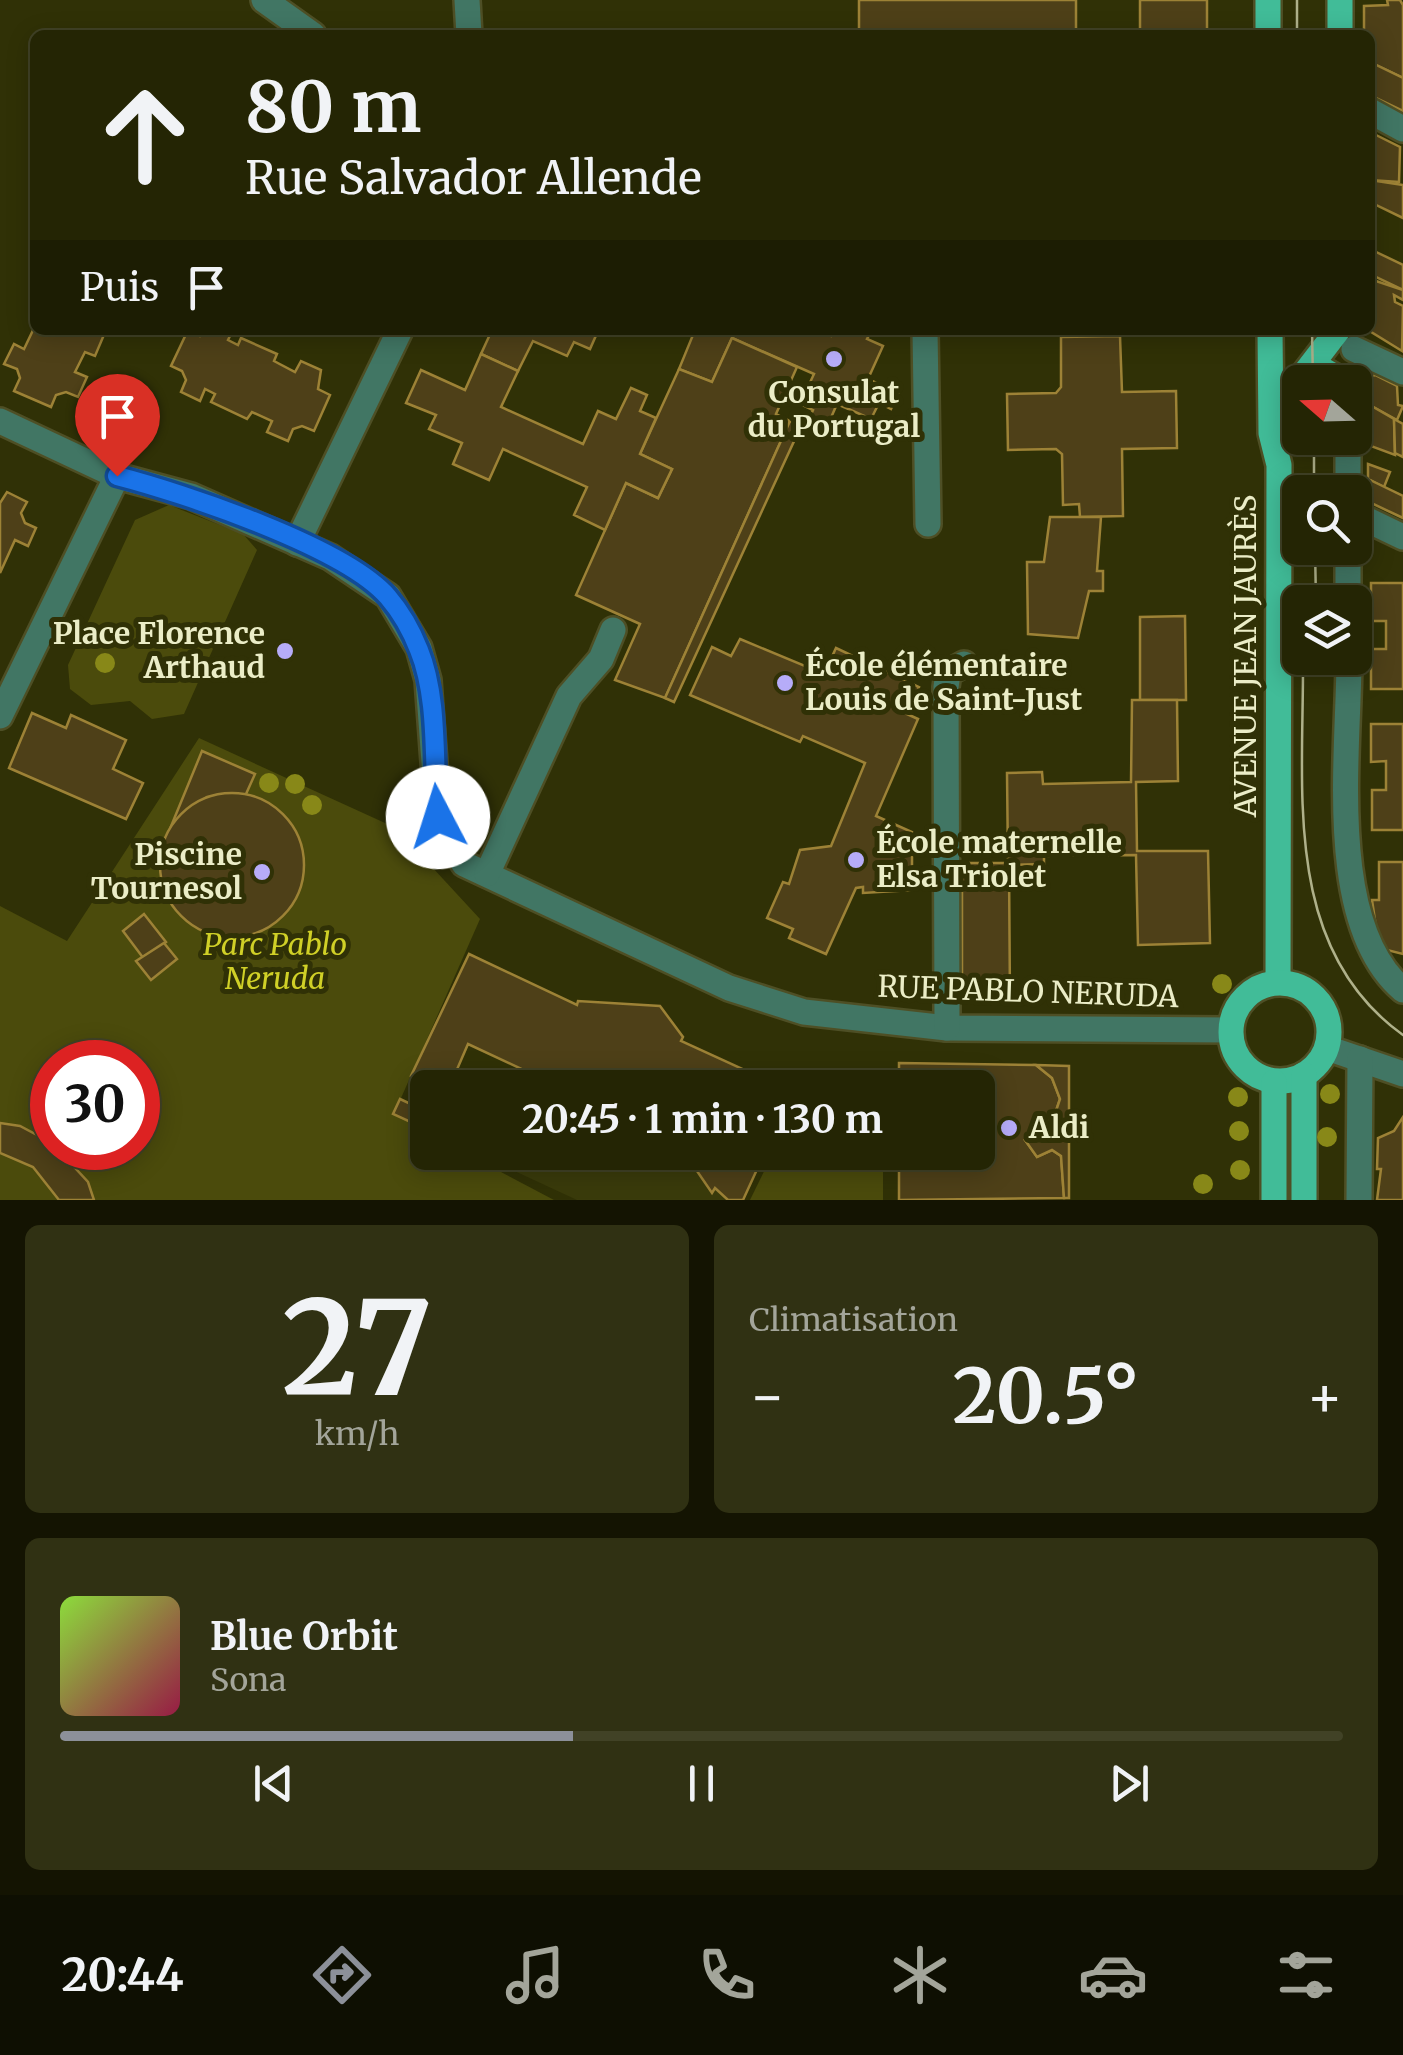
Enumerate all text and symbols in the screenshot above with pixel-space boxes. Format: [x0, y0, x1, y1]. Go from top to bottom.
text: 80 m [245, 63, 421, 151]
icon: ahead [80, 70, 210, 200]
text: Rue Salvador Allende [245, 150, 702, 206]
icon: arrive [179, 260, 234, 315]
text: Puis [80, 264, 159, 311]
marker: Consulat du Portugal [823, 348, 845, 370]
north arrow [1282, 365, 1372, 455]
map controls [1282, 365, 1372, 675]
place label: Consulat du Portugal [748, 373, 920, 445]
pin [75, 374, 160, 477]
icon: arrive [90, 389, 145, 444]
button: search [1282, 475, 1372, 565]
street label: AVENUE JEAN JAURÈS [1226, 495, 1264, 818]
button: layers [1282, 585, 1372, 675]
place label: Place Florence Arthaud [53, 614, 265, 686]
marker: Place Florence Arthaud [274, 640, 296, 662]
place label: École élémentaire Louis de Saint-Just [805, 646, 1082, 718]
marker: École élémentaire Louis de Saint-Just [774, 672, 796, 694]
position arrow [386, 765, 490, 869]
place label: École maternelle Elsa Triolet [876, 823, 1122, 895]
place label: Piscine Tournesol [91, 835, 242, 907]
marker: École maternelle Elsa Triolet [845, 849, 867, 871]
marker: Piscine Tournesol [251, 861, 273, 883]
park label: Parc Pablo Neruda [203, 925, 347, 997]
street label: RUE PABLO NERUDA [877, 967, 1180, 1015]
speed limit sign: 30 [30, 1040, 160, 1170]
text: 20:45 · 1 min · 130 m [522, 1096, 883, 1143]
place label: Aldi [1028, 1108, 1089, 1146]
marker: Aldi [998, 1117, 1020, 1139]
text: 27 [282, 1267, 432, 1430]
text: Climatisation [749, 1300, 958, 1340]
text: 20.5° [952, 1349, 1140, 1443]
text: − [749, 1362, 786, 1431]
text: + [1306, 1362, 1343, 1431]
text: km/h [315, 1414, 399, 1454]
text: Blue Orbit [210, 1613, 398, 1660]
text: Sona [210, 1660, 286, 1700]
icon: previous [246, 1756, 301, 1811]
icon: pause [674, 1756, 729, 1811]
icon: next [1102, 1756, 1157, 1811]
icon: directions [307, 1940, 377, 2010]
icon: music [500, 1940, 570, 2010]
icon: phone [692, 1940, 762, 2010]
icon: climate [885, 1940, 955, 2010]
icon: car [1078, 1940, 1148, 2010]
icon: filters [1271, 1940, 1341, 2010]
text: 20:44 [61, 1947, 184, 2003]

